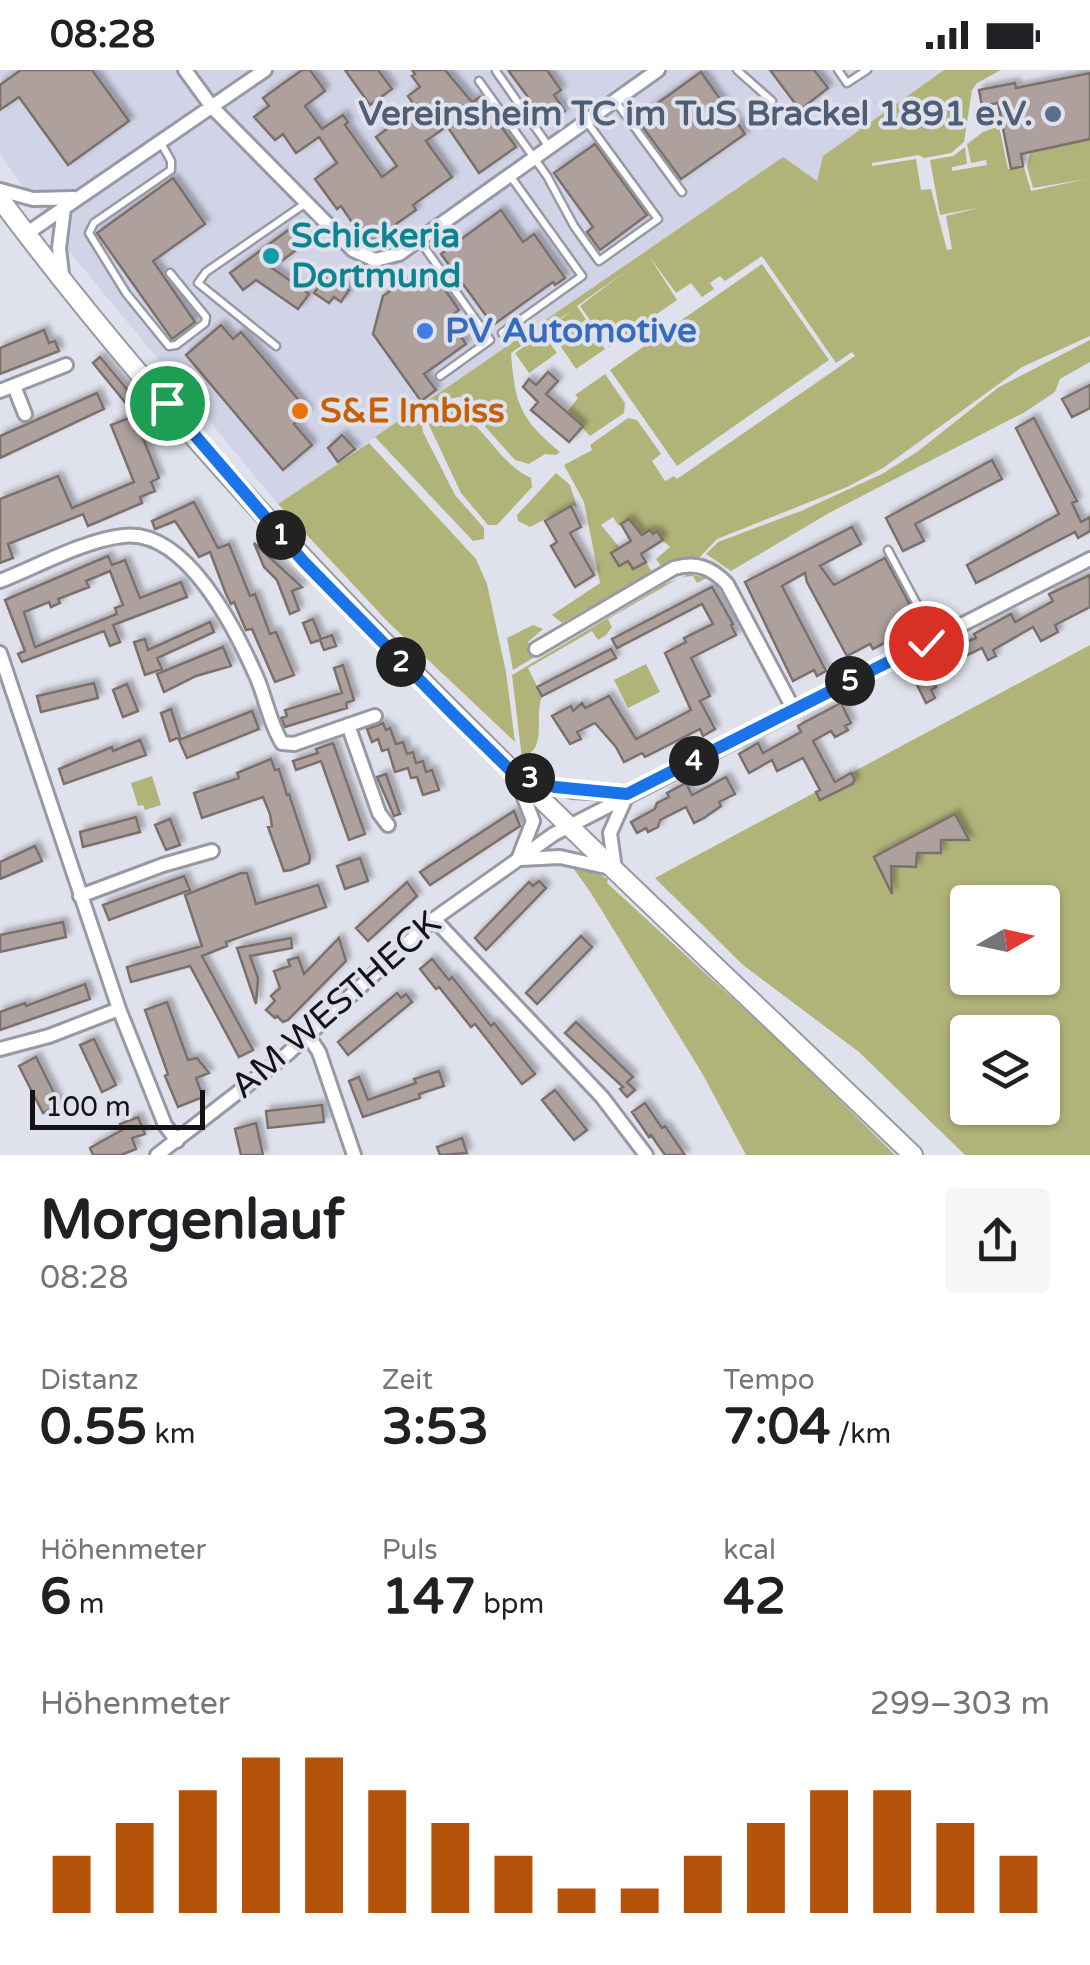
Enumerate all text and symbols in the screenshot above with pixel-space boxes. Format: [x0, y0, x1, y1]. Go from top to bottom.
text: 08:28 [50, 12, 155, 58]
place label: Vereinsheim TC im TuS Brackel 1891 e.V. [359, 93, 1033, 135]
marker: Vereinsheim TC im TuS Brackel 1891 e.V. [1042, 103, 1064, 125]
place label: Schickeria Dortmund [291, 215, 461, 297]
marker: Schickeria Dortmund [260, 245, 282, 267]
place label: PV Automotive [445, 310, 697, 352]
marker: PV Automotive [414, 320, 436, 342]
pin [125, 361, 210, 446]
icon: arrive [140, 376, 195, 431]
place label: S&E Imbiss [320, 390, 505, 432]
marker: S&E Imbiss [289, 400, 311, 422]
pin: 1 [256, 510, 306, 560]
text: 1 [272, 518, 290, 552]
pin [884, 601, 969, 686]
icon: check [899, 616, 954, 671]
pin: 2 [376, 637, 426, 687]
text: 2 [392, 645, 410, 679]
pin: 5 [825, 656, 875, 706]
text: 5 [841, 664, 859, 698]
pin: 4 [669, 736, 719, 786]
text: 4 [685, 744, 703, 778]
pin: 3 [505, 753, 555, 803]
text: 3 [521, 761, 539, 795]
north arrow [950, 885, 1060, 995]
map controls [950, 885, 1060, 1125]
street label: AM WESTHECK [222, 902, 450, 1108]
button: layers [950, 1015, 1060, 1125]
scale bar [30, 1085, 205, 1130]
text: 100 m [45, 1090, 131, 1124]
text: Morgenlauf [40, 1188, 344, 1254]
button: share [945, 1188, 1050, 1293]
text: 08:28 [40, 1259, 129, 1297]
text: Distanz [40, 1363, 138, 1397]
text: Zeit [382, 1363, 433, 1397]
text: Tempo [723, 1363, 815, 1397]
text: 0.55 [40, 1397, 147, 1457]
text: 3:53 [382, 1397, 489, 1457]
text: 7:04 [723, 1397, 831, 1457]
text: km [147, 1417, 195, 1451]
text: /km [831, 1417, 891, 1451]
text: Höhenmeter [40, 1533, 206, 1567]
text: Puls [382, 1533, 438, 1567]
text: kcal [723, 1533, 776, 1567]
text: 6 [40, 1567, 71, 1627]
text: 147 [382, 1567, 476, 1627]
text: 42 [723, 1567, 786, 1627]
text: m [71, 1587, 104, 1621]
text: bpm [476, 1587, 544, 1621]
text: Höhenmeter [40, 1685, 230, 1723]
text: 299–303 m [870, 1685, 1050, 1723]

